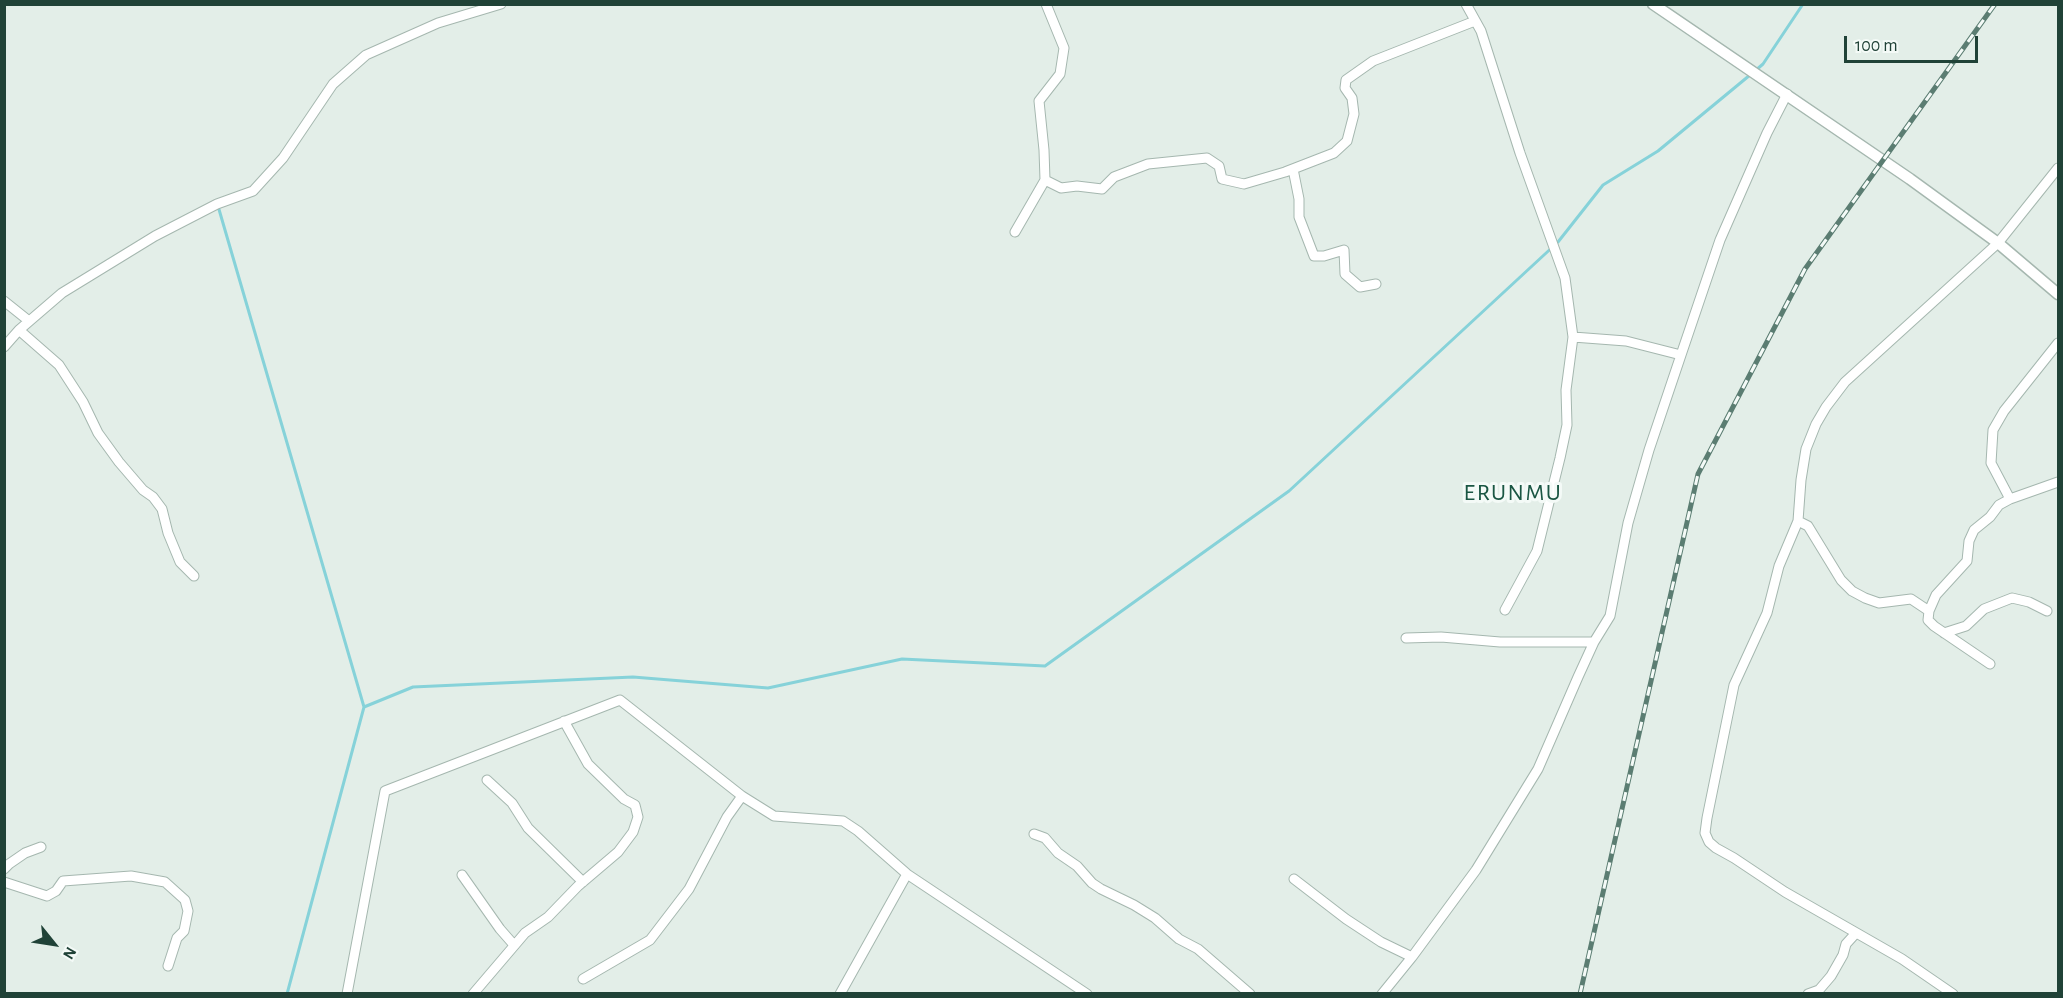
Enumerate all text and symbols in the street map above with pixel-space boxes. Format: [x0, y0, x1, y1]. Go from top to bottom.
scale bar [1847, 24, 1980, 62]
text: 100 m [1855, 37, 1898, 55]
district label: ERUNMU [1464, 479, 1562, 507]
north arrow [24, 914, 84, 974]
text: N [60, 944, 79, 962]

